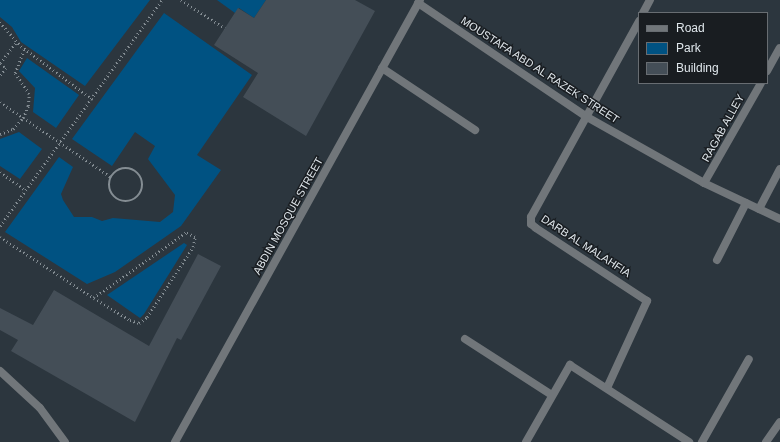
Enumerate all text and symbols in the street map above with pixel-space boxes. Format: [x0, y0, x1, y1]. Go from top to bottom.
legend [638, 12, 768, 84]
street label: MOUSTAFA ABD AL RAZEK STREET [458, 13, 622, 127]
text: Road [676, 21, 705, 35]
text: Park [676, 41, 701, 55]
text: Building [676, 61, 719, 75]
street label: RAGAB ALLEY [699, 92, 747, 164]
street label: ABDIN MOSQUE STREET [250, 155, 326, 277]
street label: DARB AL MALAHFIA [538, 212, 634, 280]

